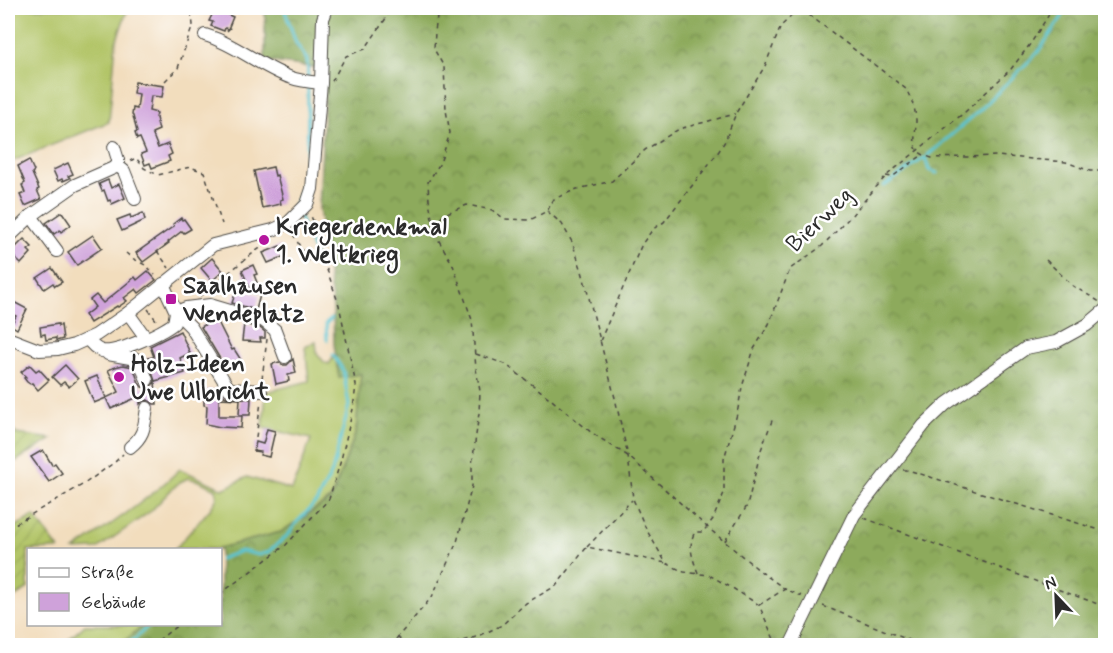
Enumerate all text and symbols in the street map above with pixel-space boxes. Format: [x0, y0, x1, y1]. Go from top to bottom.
street label: Bierweg [780, 180, 860, 260]
place label: Kriegerdenkmal 1. Weltkrieg [276, 212, 447, 274]
marker: Kriegerdenkmal 1. Weltkrieg [257, 233, 271, 247]
place label: Saalhausen Wendeplatz [182, 271, 304, 330]
marker: Saalhausen Wendeplatz [164, 292, 178, 306]
place label: Holz-Ideen Uwe Ulbricht [131, 349, 270, 408]
marker: Holz-Ideen Uwe Ulbricht [112, 370, 126, 384]
legend [27, 548, 222, 626]
text: Straße [81, 561, 134, 585]
north arrow [1026, 566, 1086, 626]
text: N [1042, 572, 1060, 595]
text: Gebäude [81, 591, 146, 615]

